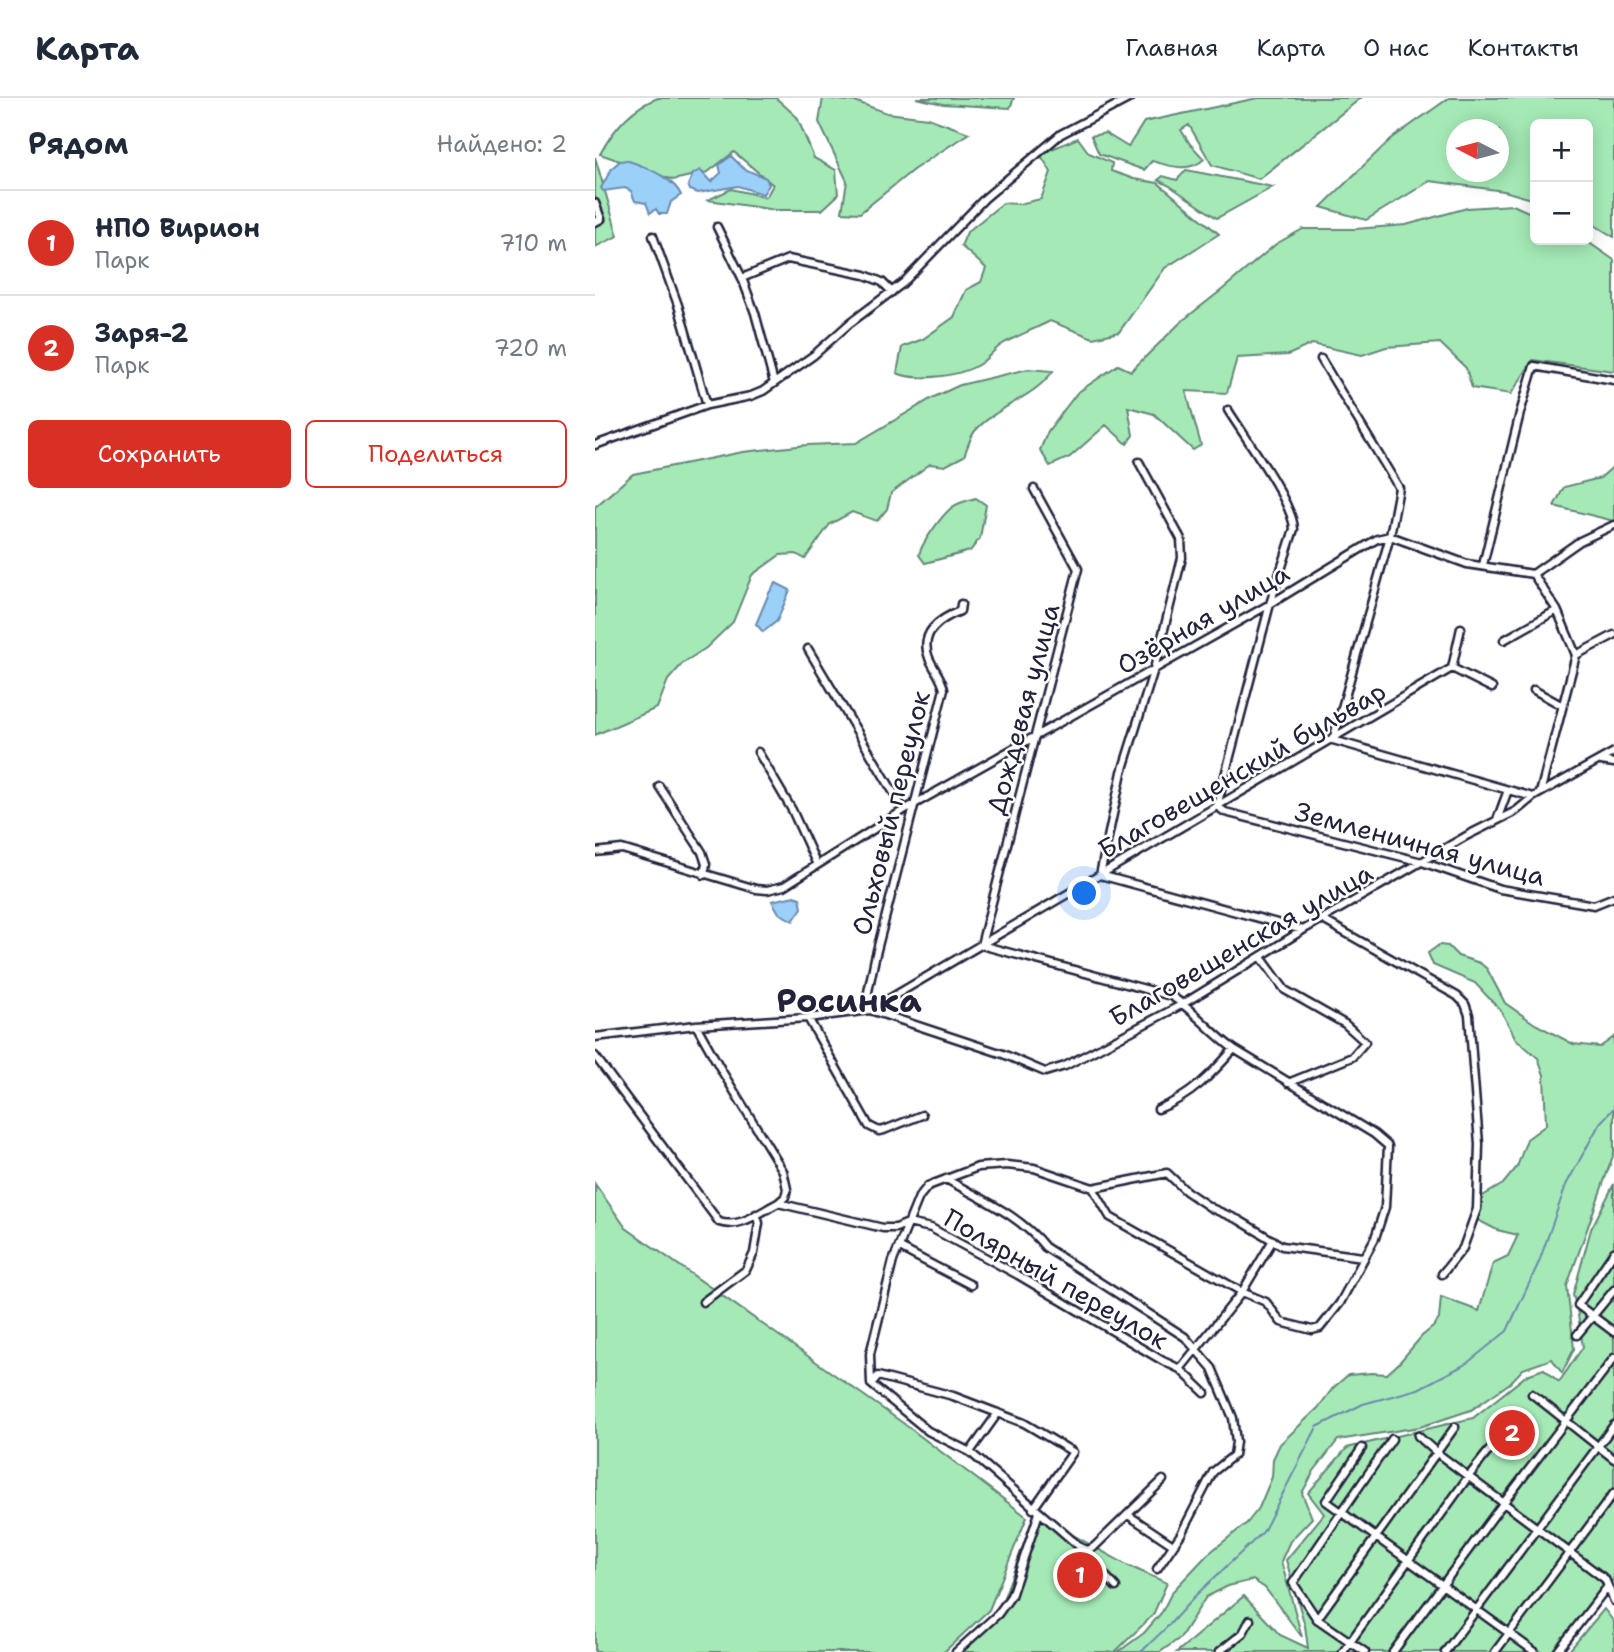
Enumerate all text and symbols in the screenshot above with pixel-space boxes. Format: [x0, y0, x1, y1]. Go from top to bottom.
text: Карта [35, 26, 139, 71]
text: Главная [1125, 32, 1218, 64]
text: Карта [1256, 32, 1325, 64]
text: О нас [1363, 32, 1429, 64]
text: Контакты [1467, 32, 1579, 64]
north arrow [1446, 119, 1509, 182]
map controls [1530, 119, 1593, 245]
button: + [1530, 119, 1593, 182]
text: Рядом [28, 123, 128, 164]
text: Найдено: 2 [437, 129, 567, 159]
button: − [1530, 182, 1593, 245]
text: НПО Вирион [95, 210, 260, 245]
text: 1 [46, 228, 56, 258]
text: 710 m [499, 228, 567, 258]
text: Парк [95, 245, 150, 275]
text: Заря-2 [95, 315, 188, 350]
text: 2 [43, 333, 59, 363]
text: 720 m [494, 333, 567, 363]
text: Парк [95, 350, 150, 380]
button: Сохранить [28, 420, 291, 488]
button: Поделиться [305, 420, 567, 488]
street label: Озёрная улица [1110, 555, 1295, 682]
street label: Дождевая улица [978, 600, 1067, 818]
street label: Благовещенский бульвар [1092, 673, 1392, 866]
street label: Ольховый переулок [843, 687, 938, 939]
street label: Земленичная улица [1291, 793, 1549, 894]
street label: Благовещенская улица [1103, 855, 1379, 1034]
your location [1067, 876, 1101, 910]
district label: Росинка [776, 978, 922, 1023]
street label: Полярный переулок [938, 1200, 1175, 1357]
pin: 2 [1489, 1407, 1535, 1459]
pin: 1 [1057, 1549, 1103, 1601]

